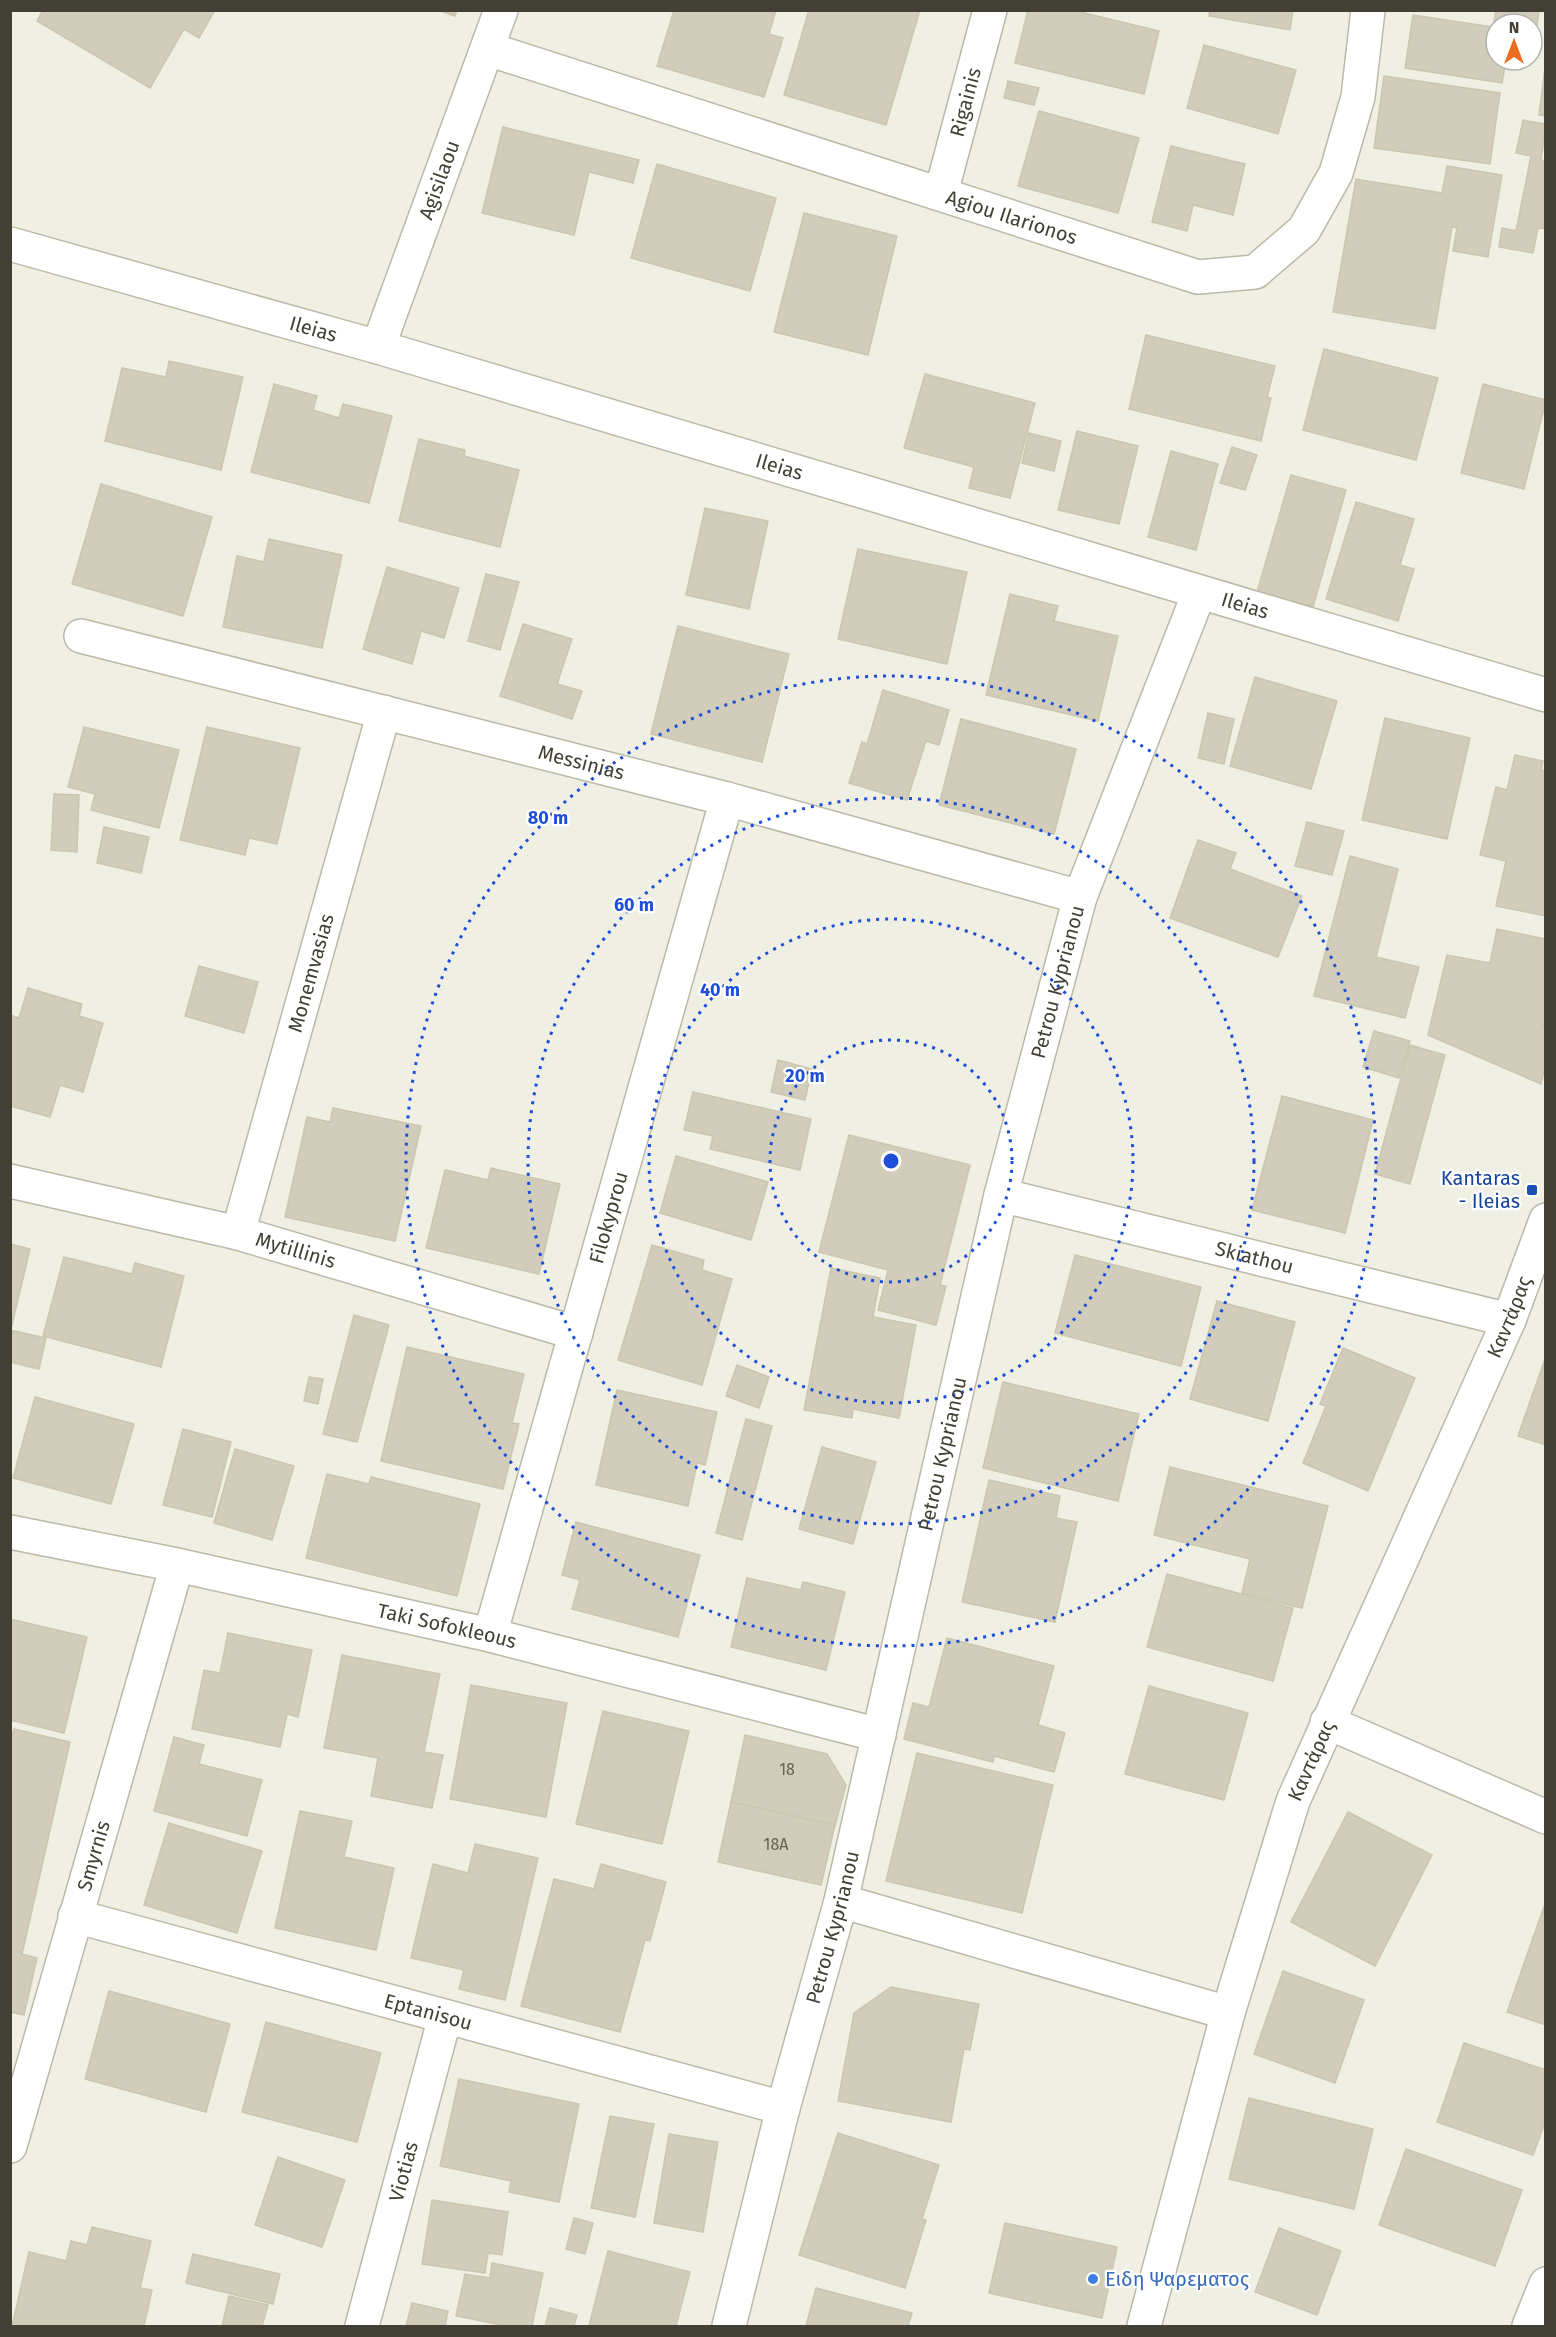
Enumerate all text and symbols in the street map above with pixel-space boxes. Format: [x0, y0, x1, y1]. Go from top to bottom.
north arrow [1484, 12, 1544, 72]
text: N [1509, 18, 1519, 37]
street label: Rigainis [945, 65, 986, 140]
street label: Agisilaou [414, 137, 464, 223]
street label: Agiou Ilarionos [943, 185, 1080, 249]
street label: Ileias [287, 311, 340, 347]
street label: Ileias [753, 448, 806, 485]
street label: Ileias [1219, 587, 1272, 624]
street label: Messinias [536, 740, 627, 785]
text: 80 m [528, 807, 568, 829]
text: 60 m [614, 894, 654, 916]
street label: Petrou Kyprianou [1026, 903, 1089, 1061]
street label: Monemvasias [283, 911, 339, 1035]
text: 40 m [700, 979, 740, 1001]
text: 20 m [785, 1065, 825, 1087]
centre of rings [881, 1151, 901, 1171]
place label: Kantaras - Ileias [1441, 1166, 1520, 1213]
street label: Filokyprou [584, 1169, 633, 1266]
marker: Kantaras - Ileias [1525, 1183, 1539, 1197]
street label: Mytillinis [253, 1227, 339, 1273]
street label: Skiathou [1213, 1236, 1296, 1279]
street label: Καντάρας [1482, 1273, 1536, 1362]
street label: Petrou Kyprianou [913, 1374, 971, 1533]
street label: Taki Sofokleous [375, 1598, 519, 1653]
street label: Καντάρας [1283, 1717, 1340, 1805]
house number: 18 [779, 1760, 795, 1779]
street label: Smyrnis [72, 1818, 115, 1894]
house number: 18A [764, 1835, 789, 1854]
street label: Petrou Kyprianou [801, 1848, 864, 2007]
street label: Eptanisou [381, 1988, 475, 2035]
street label: Viotias [384, 2139, 423, 2204]
place label: Ειδη Ψαρεματος [1105, 2267, 1249, 2291]
marker: Ειδη Ψαρεματος [1086, 2272, 1100, 2286]

